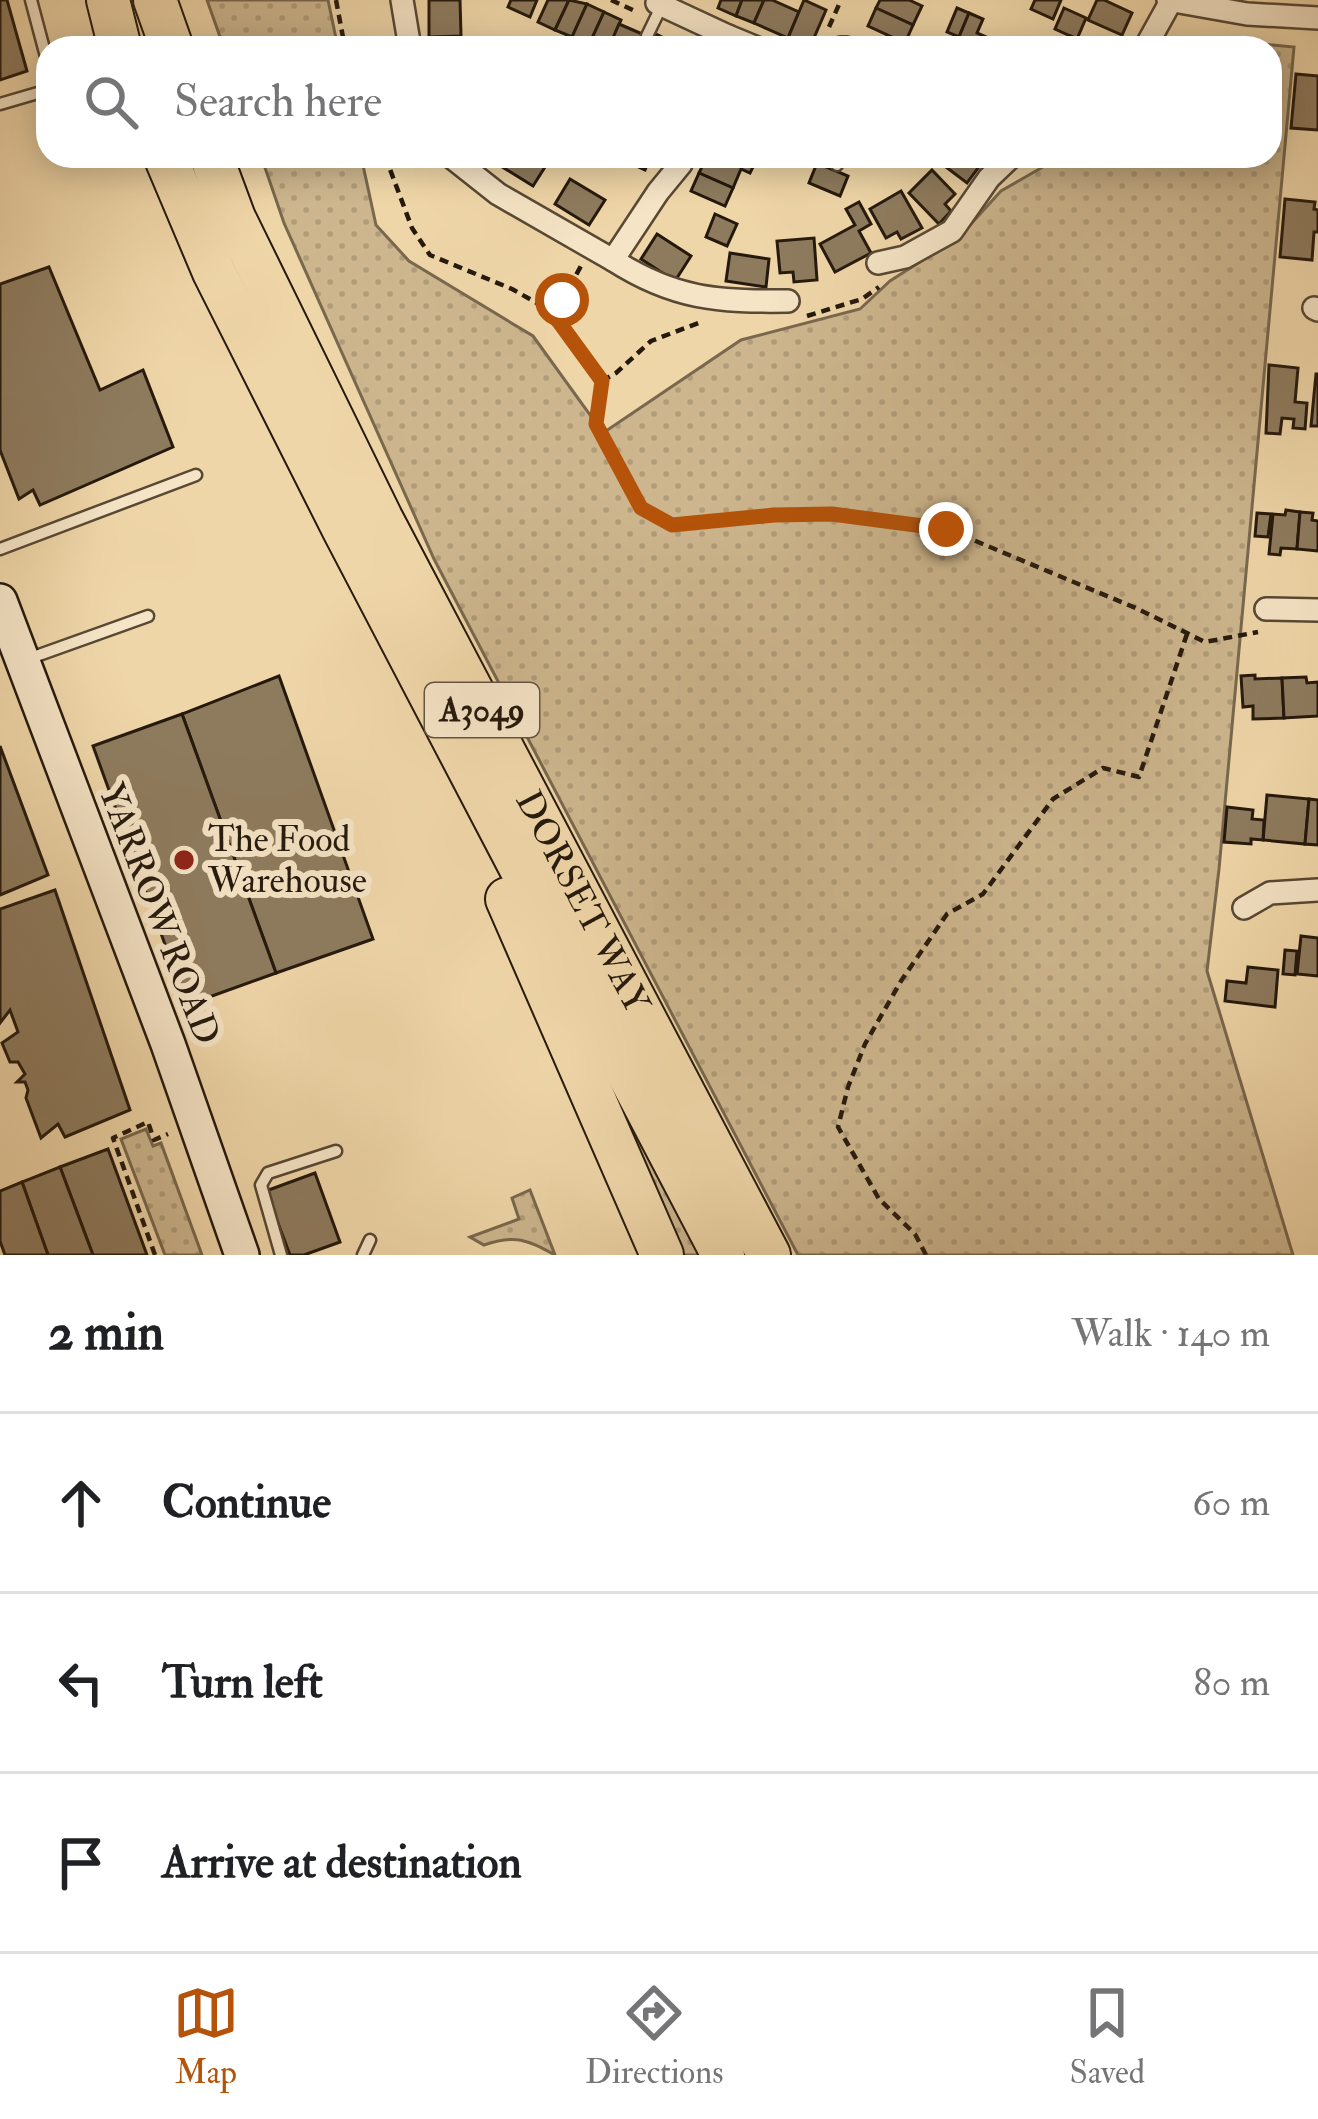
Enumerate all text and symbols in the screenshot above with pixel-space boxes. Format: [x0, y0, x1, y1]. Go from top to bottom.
search box [36, 36, 1282, 168]
icon: search [78, 69, 144, 135]
text: Search here [174, 74, 382, 130]
route start [535, 273, 589, 327]
route end [919, 502, 973, 556]
road number: A3049 [425, 683, 539, 737]
street label: YARROW ROAD [89, 777, 229, 1051]
street label: DORSET WAY [506, 783, 661, 1022]
place label: The Food Warehouse [207, 817, 367, 903]
marker: The Food Warehouse [171, 847, 197, 873]
text: 2 min [48, 1301, 164, 1365]
text: Walk · 140 m [1072, 1309, 1270, 1358]
icon: ahead [48, 1470, 114, 1536]
text: Continue [162, 1475, 331, 1531]
text: 60 m [1192, 1478, 1270, 1527]
icon: left [48, 1650, 114, 1716]
text: Turn left [162, 1655, 323, 1711]
text: 80 m [1193, 1658, 1270, 1707]
icon: arrive [48, 1830, 114, 1896]
text: Arrive at destination [162, 1835, 522, 1891]
tab: Map [173, 1980, 239, 2093]
tab: Directions [585, 1980, 724, 2093]
tab: Saved [1070, 1980, 1145, 2093]

